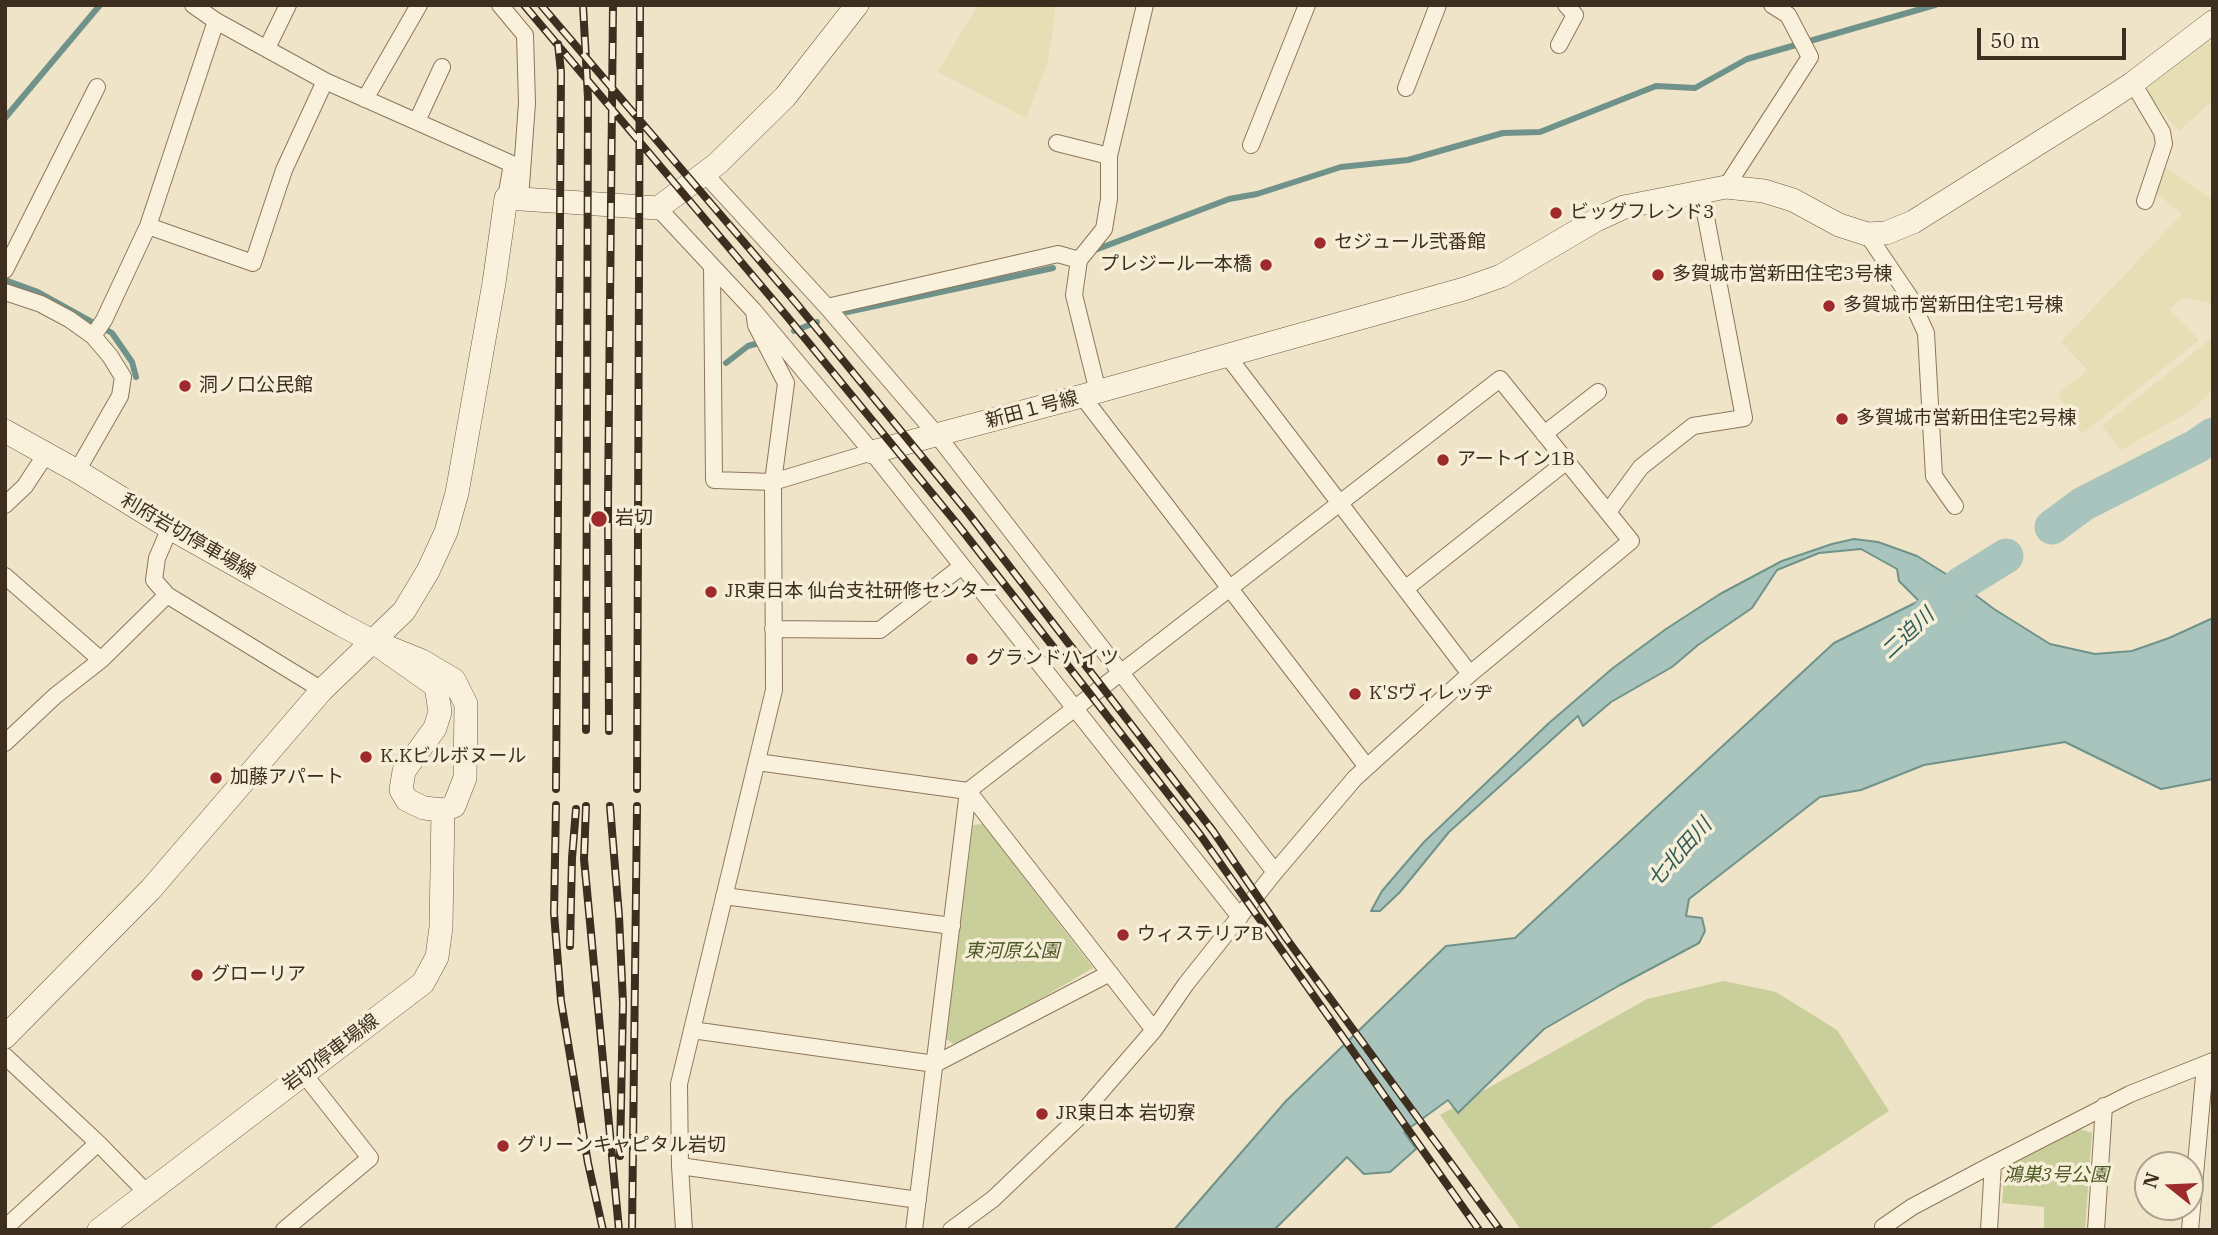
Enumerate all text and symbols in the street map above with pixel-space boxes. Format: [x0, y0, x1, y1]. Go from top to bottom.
scale bar [1980, 14, 2129, 58]
text: 50 m [1990, 26, 2040, 54]
place label: ビッグフレンド3 [1570, 202, 1714, 224]
marker: ビッグフレンド3 [1548, 205, 1564, 221]
place label: セジュール弐番館 [1334, 232, 1486, 254]
marker: セジュール弐番館 [1312, 235, 1328, 251]
place label: プレジール一本橋 [1100, 254, 1252, 276]
marker: プレジール一本橋 [1258, 257, 1274, 273]
place label: 多賀城市営新田住宅3号棟 [1672, 264, 1892, 286]
marker: 多賀城市営新田住宅3号棟 [1650, 267, 1666, 283]
place label: 多賀城市営新田住宅1号棟 [1843, 295, 2063, 317]
marker: 多賀城市営新田住宅1号棟 [1821, 298, 1837, 314]
place label: 洞ノ口公民館 [199, 375, 313, 397]
marker: 洞ノ口公民館 [177, 378, 193, 394]
street label: 新田１号線 [983, 387, 1081, 433]
place label: 多賀城市営新田住宅2号棟 [1856, 408, 2076, 430]
marker: 多賀城市営新田住宅2号棟 [1834, 411, 1850, 427]
place label: アートイン1B [1457, 449, 1575, 471]
marker: アートイン1B [1435, 452, 1451, 468]
street label: 利府岩切停車場線 [116, 489, 260, 585]
place label: 岩切 [615, 508, 653, 530]
marker: 岩切 [589, 509, 609, 529]
place label: JR東日本 仙台支社研修センター [725, 581, 998, 603]
marker: JR東日本 仙台支社研修センター [703, 584, 719, 600]
water label: 二迫川 [1876, 603, 1940, 665]
place label: グランドハイツ [986, 648, 1119, 670]
marker: グランドハイツ [964, 651, 980, 667]
place label: K'Sヴィレッヂ [1369, 683, 1493, 705]
marker: K'Sヴィレッヂ [1347, 686, 1363, 702]
place label: K.Kビルボヌール [380, 746, 526, 768]
marker: K.Kビルボヌール [358, 749, 374, 765]
place label: 加藤アパート [230, 767, 344, 789]
marker: 加藤アパート [208, 770, 224, 786]
water label: 七北田川 [1643, 813, 1717, 893]
place label: ウィステリアB [1137, 924, 1264, 946]
marker: ウィステリアB [1115, 927, 1131, 943]
park label: 東河原公園 [965, 941, 1059, 963]
place label: グローリア [211, 964, 306, 986]
marker: グローリア [189, 967, 205, 983]
street label: 岩切停車場線 [279, 1010, 383, 1096]
place label: JR東日本 岩切寮 [1056, 1103, 1196, 1125]
marker: JR東日本 岩切寮 [1034, 1106, 1050, 1122]
place label: グリーンキャピタル岩切 [517, 1135, 726, 1157]
marker: グリーンキャピタル岩切 [495, 1138, 511, 1154]
north arrow [2134, 1151, 2204, 1221]
park label: 鴻巣3号公園 [2003, 1165, 2109, 1187]
text: N [2137, 1169, 2165, 1191]

